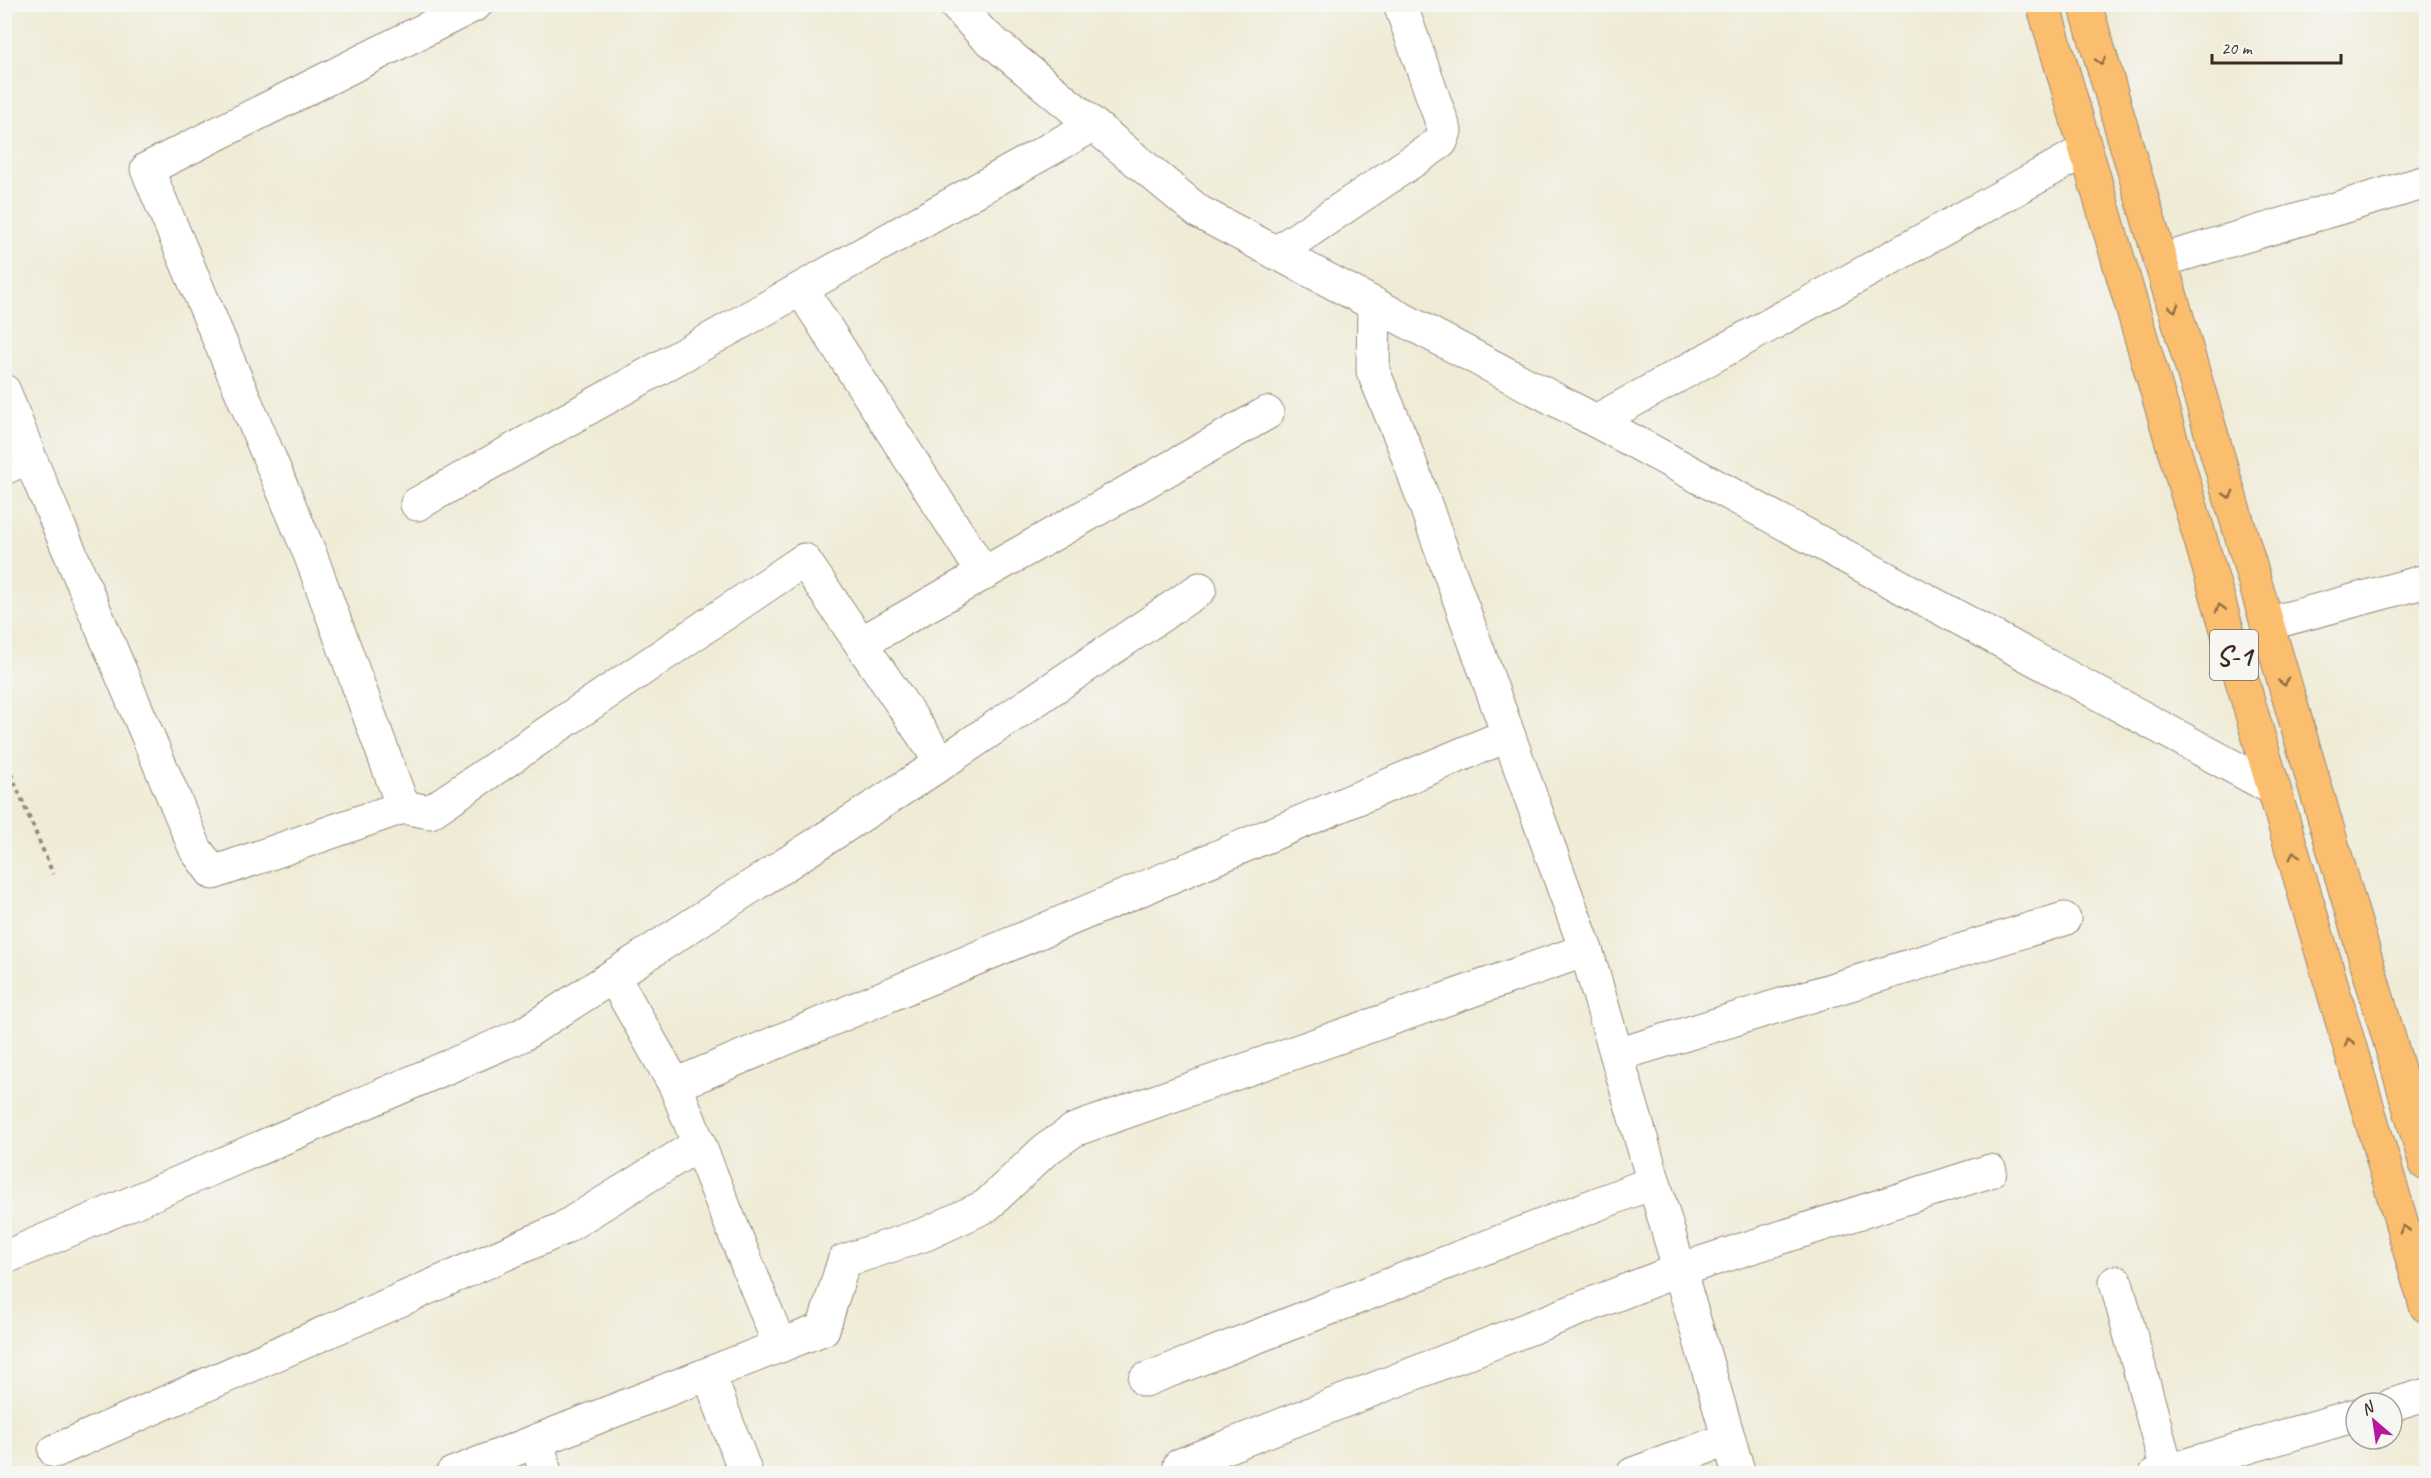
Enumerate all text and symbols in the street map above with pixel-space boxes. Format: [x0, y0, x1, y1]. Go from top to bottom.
scale bar [2212, 27, 2341, 65]
text: 20 m [2221, 37, 2254, 59]
one-way arrow [2094, 55, 2106, 66]
one-way arrow [2167, 302, 2179, 313]
one-way arrow [2222, 489, 2234, 500]
one-way arrow [2215, 603, 2227, 614]
road number: S-1 [2210, 630, 2258, 680]
one-way arrow [2277, 676, 2289, 687]
one-way arrow [2289, 850, 2301, 861]
one-way arrow [2344, 1037, 2356, 1048]
one-way arrow [2399, 1224, 2411, 1235]
north arrow [2344, 1391, 2404, 1451]
text: N [2358, 1396, 2379, 1420]

